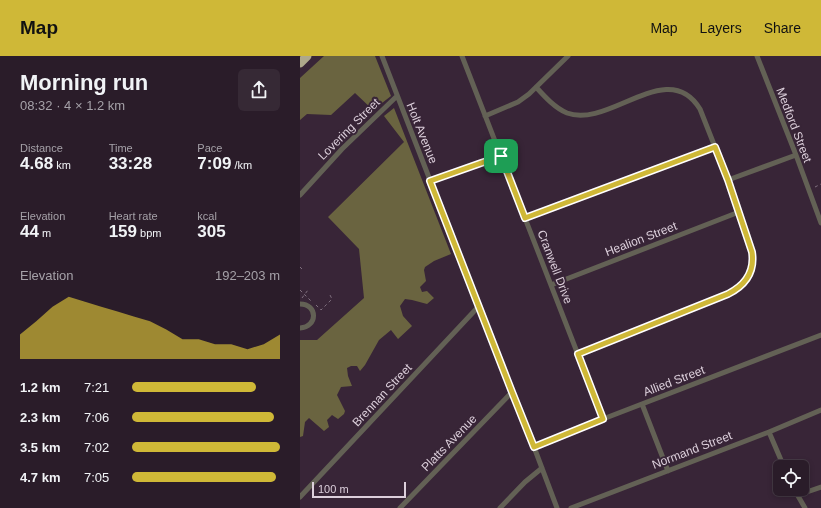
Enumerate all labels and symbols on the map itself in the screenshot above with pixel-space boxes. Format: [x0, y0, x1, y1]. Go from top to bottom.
street label: Medford Street [773, 85, 815, 165]
street label: Lovering Street [315, 95, 383, 163]
street label: Holt Avenue [403, 100, 441, 166]
pin [484, 139, 518, 173]
street label: Healion Street [603, 219, 680, 259]
street label: Cranwell Drive [534, 228, 576, 306]
street label: Brennan Street [349, 360, 415, 429]
street label: Allied Street [641, 363, 707, 399]
street label: Platts Avenue [419, 412, 480, 474]
street label: Normand Street [650, 428, 735, 472]
scale bar [312, 480, 406, 499]

